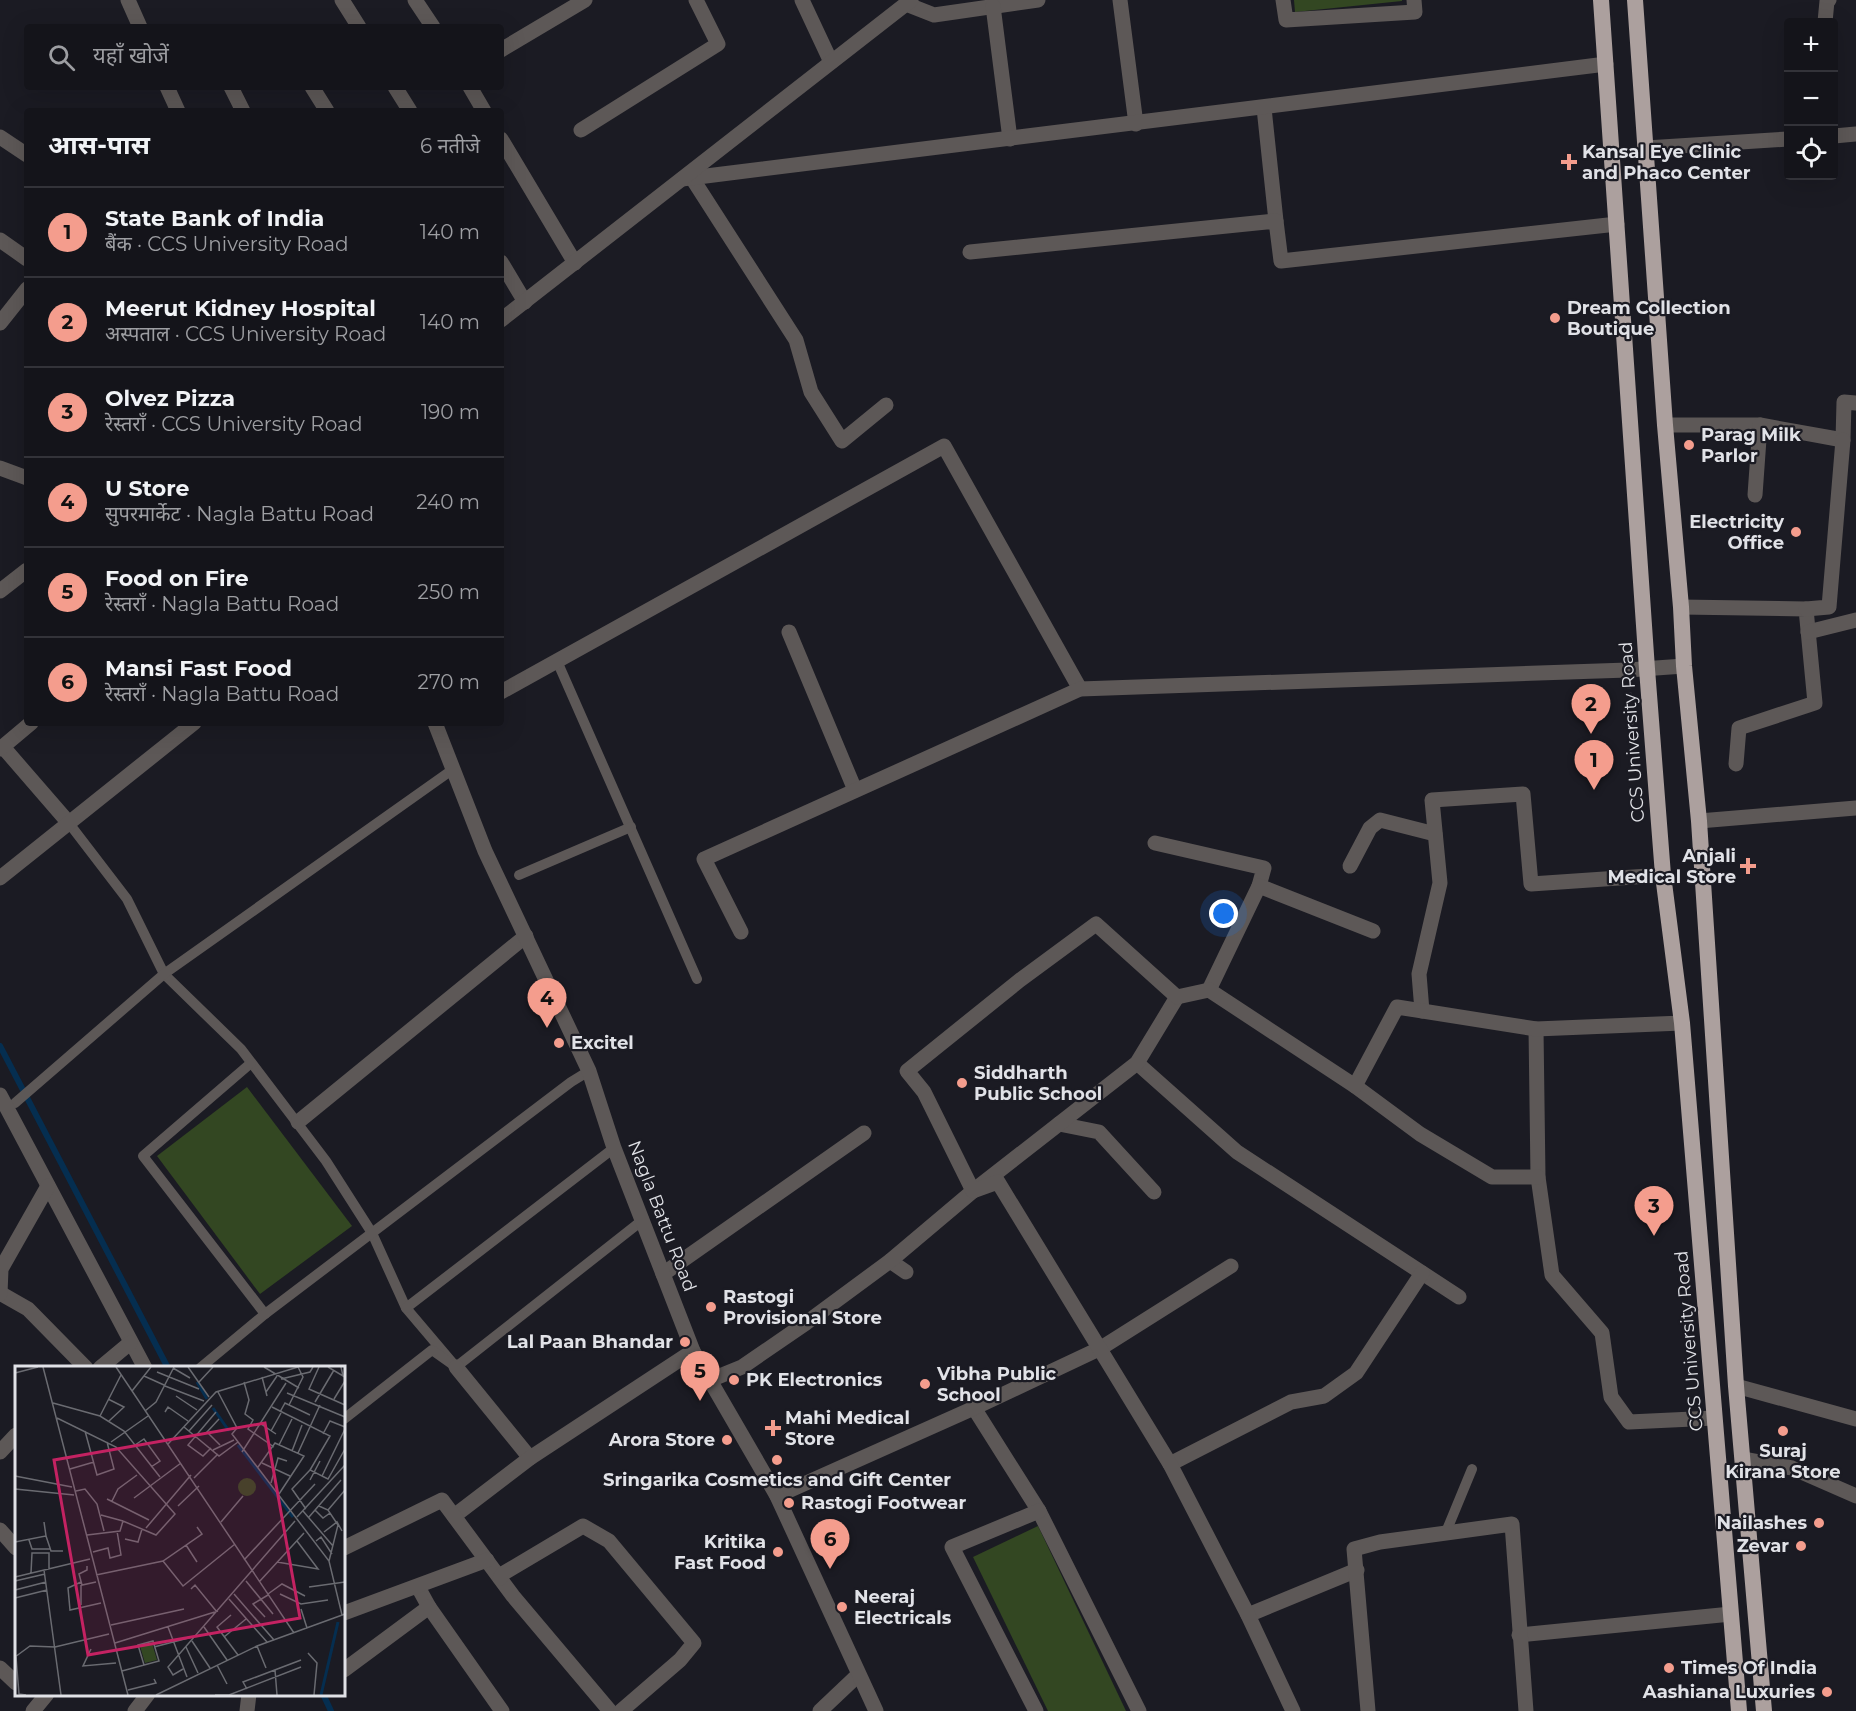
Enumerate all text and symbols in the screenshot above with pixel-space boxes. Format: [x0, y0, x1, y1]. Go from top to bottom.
map controls [1784, 18, 1838, 180]
button: + [1784, 18, 1838, 72]
search box [24, 24, 504, 90]
icon: search [45, 41, 78, 74]
text: यहाँ खोजें [93, 42, 169, 69]
button: − [1784, 72, 1838, 126]
button: locate [1784, 126, 1838, 180]
text: आस-पास [48, 129, 150, 161]
text: 6 नतीजे [420, 134, 480, 158]
place label: Kansal Eye Clinic and Phaco Center [1582, 141, 1751, 184]
marker: Kansal Eye Clinic and Phaco Center [1560, 153, 1578, 171]
text: State Bank of India [105, 205, 324, 232]
text: 1 [64, 220, 71, 244]
text: 140 m [420, 220, 480, 244]
text: बैंक · CCS University Road [105, 232, 349, 256]
text: Meerut Kidney Hospital [105, 295, 376, 322]
place label: Dream Collection Boutique [1567, 297, 1731, 340]
text: 2 [62, 310, 73, 334]
text: 140 m [420, 310, 480, 334]
marker: Dream Collection Boutique [1548, 311, 1562, 325]
text: अस्पताल · CCS University Road [105, 322, 386, 346]
text: Olvez Pizza [105, 385, 235, 412]
text: 3 [62, 400, 73, 424]
text: 190 m [421, 400, 480, 424]
text: रेस्तराँ · CCS University Road [105, 412, 362, 436]
place label: Parag Milk Parlor [1701, 424, 1801, 467]
marker: Parag Milk Parlor [1682, 438, 1696, 452]
text: U Store [105, 475, 189, 502]
text: 4 [61, 490, 74, 514]
text: 240 m [416, 490, 480, 514]
text: सुपरमार्केट · Nagla Battu Road [105, 502, 374, 526]
place label: Electricity Office [1689, 511, 1784, 554]
marker: Electricity Office [1789, 525, 1803, 539]
text: Food on Fire [105, 565, 249, 592]
text: 5 [62, 580, 73, 604]
text: 250 m [418, 580, 480, 604]
text: रेस्तराँ · Nagla Battu Road [105, 592, 339, 616]
street label: CCS University Road [1615, 641, 1649, 823]
text: Mansi Fast Food [105, 655, 292, 682]
text: 6 [61, 670, 74, 694]
text: 270 m [418, 670, 480, 694]
text: रेस्तराँ · Nagla Battu Road [105, 682, 339, 706]
pin: 2 [1572, 684, 1610, 734]
pin: 1 [1574, 740, 1614, 790]
place label: Anjali Medical Store [1608, 845, 1736, 888]
marker: Anjali Medical Store [1741, 859, 1755, 873]
your location [1209, 899, 1238, 928]
pin: 4 [528, 978, 566, 1028]
place label: Excitel [571, 1032, 634, 1054]
marker: Excitel [552, 1036, 566, 1050]
place label: Siddharth Public School [974, 1062, 1102, 1105]
marker: Siddharth Public School [955, 1076, 969, 1090]
street label: Nagla Battu Road [623, 1137, 701, 1295]
pin: 3 [1634, 1186, 1674, 1236]
street label: CCS University Road [1670, 1250, 1708, 1432]
place label: Rastogi Provisional Store [723, 1286, 882, 1329]
marker: Rastogi Provisional Store [704, 1300, 718, 1314]
place label: Lal Paan Bhandar [507, 1331, 673, 1353]
marker: Lal Paan Bhandar [678, 1335, 692, 1349]
pin: 5 [680, 1352, 720, 1401]
place label: Vibha Public School [936, 1363, 1057, 1406]
inset map [15, 1366, 345, 1696]
place label: PK Electronics [746, 1369, 883, 1391]
marker: PK Electronics [727, 1373, 741, 1387]
marker: Vibha Public School [918, 1377, 932, 1391]
place label: Mahi Medical Store [785, 1407, 910, 1450]
marker: Mahi Medical Store [766, 1421, 780, 1435]
marker: Suraj Kirana Store [1776, 1424, 1790, 1438]
place label: Arora Store [608, 1429, 715, 1451]
marker: Arora Store [720, 1433, 734, 1447]
place label: Suraj Kirana Store [1725, 1440, 1841, 1483]
marker: Sringarika Cosmetics and Gift Center [770, 1453, 784, 1467]
place label: Sringarika Cosmetics and Gift Center [603, 1469, 951, 1491]
place label: Rastogi Footwear [801, 1492, 967, 1514]
marker: Rastogi Footwear [782, 1496, 796, 1510]
place label: Nailashes [1716, 1512, 1807, 1534]
marker: Nailashes [1812, 1516, 1826, 1530]
pin: 6 [810, 1520, 850, 1569]
place label: Kritika Fast Food [674, 1531, 766, 1574]
place label: Zevar [1737, 1535, 1789, 1557]
marker: Zevar [1794, 1539, 1808, 1553]
marker: Kritika Fast Food [771, 1545, 785, 1559]
place label: Neeraj Electricals [854, 1586, 952, 1629]
marker: Neeraj Electricals [835, 1600, 849, 1614]
place label: Times Of India [1681, 1657, 1817, 1679]
marker: Times Of India [1662, 1661, 1676, 1675]
place label: Aashiana Luxuries [1642, 1681, 1815, 1703]
marker: Aashiana Luxuries [1820, 1685, 1834, 1699]

